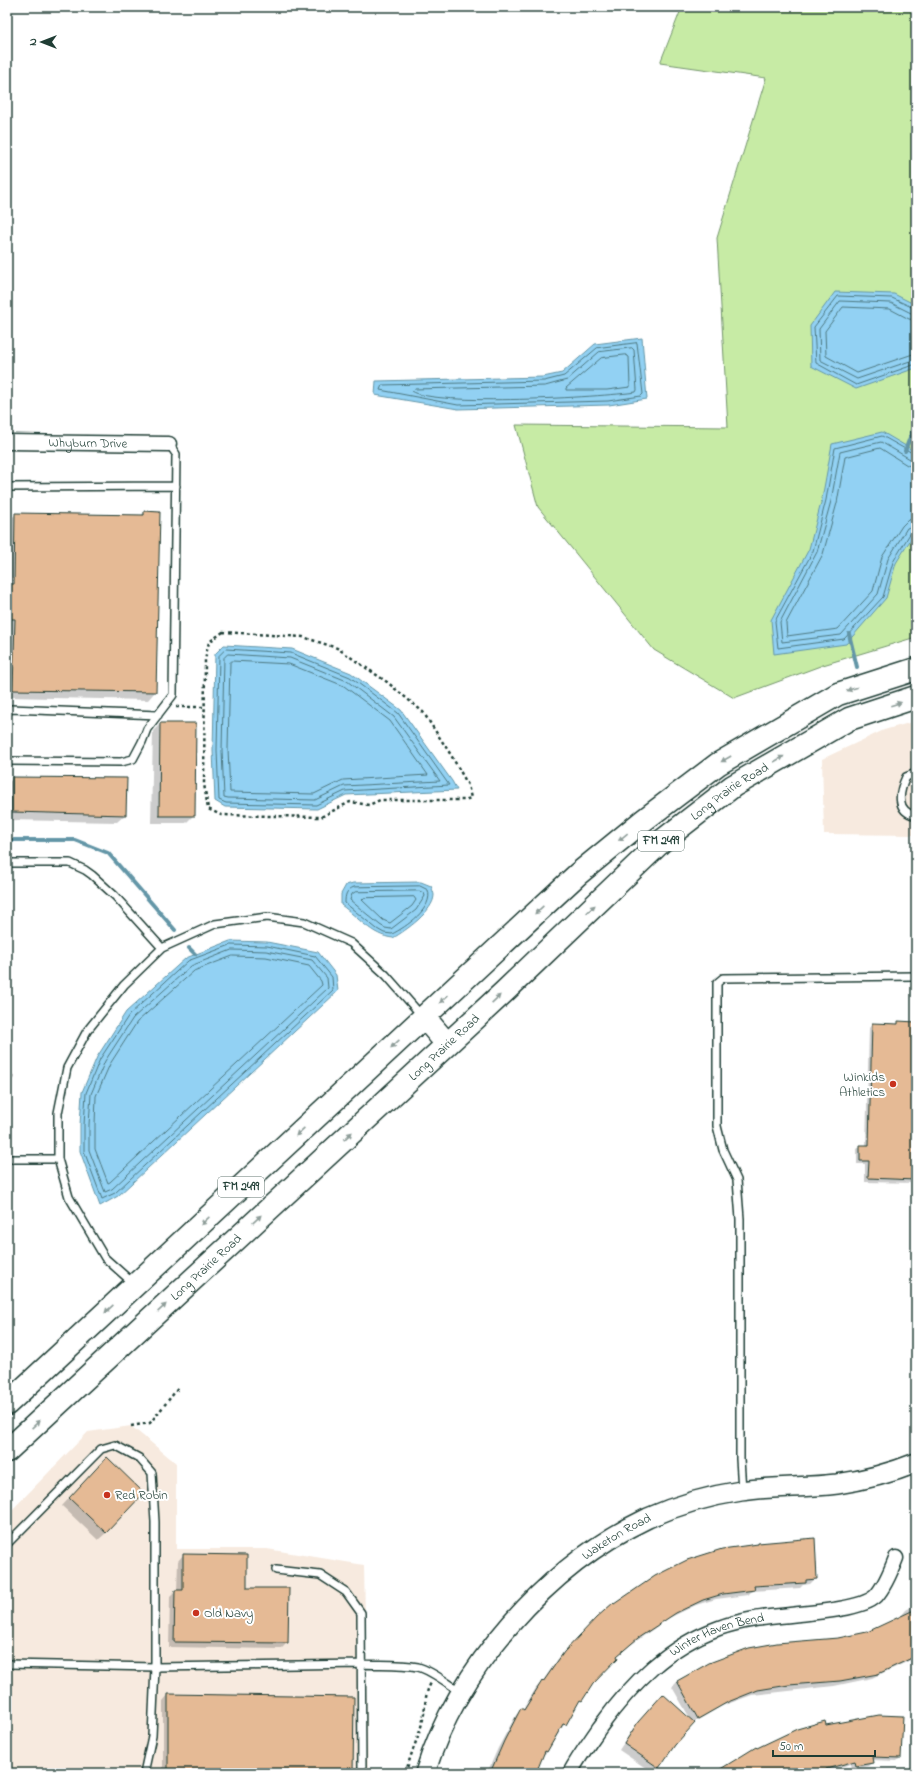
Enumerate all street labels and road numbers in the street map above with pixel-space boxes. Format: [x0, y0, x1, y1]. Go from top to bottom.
street label: Whyburn Drive [49, 433, 128, 453]
street label: Long Prairie Road [687, 758, 773, 825]
road number: FM 2499 [638, 831, 684, 851]
street label: Long Prairie Road [404, 1009, 484, 1085]
road number: FM 2499 [218, 1177, 264, 1197]
street label: Long Prairie Road [166, 1229, 246, 1305]
street label: Waketon Road [578, 1508, 655, 1565]
street label: Winter Haven Bend [665, 1608, 766, 1661]

